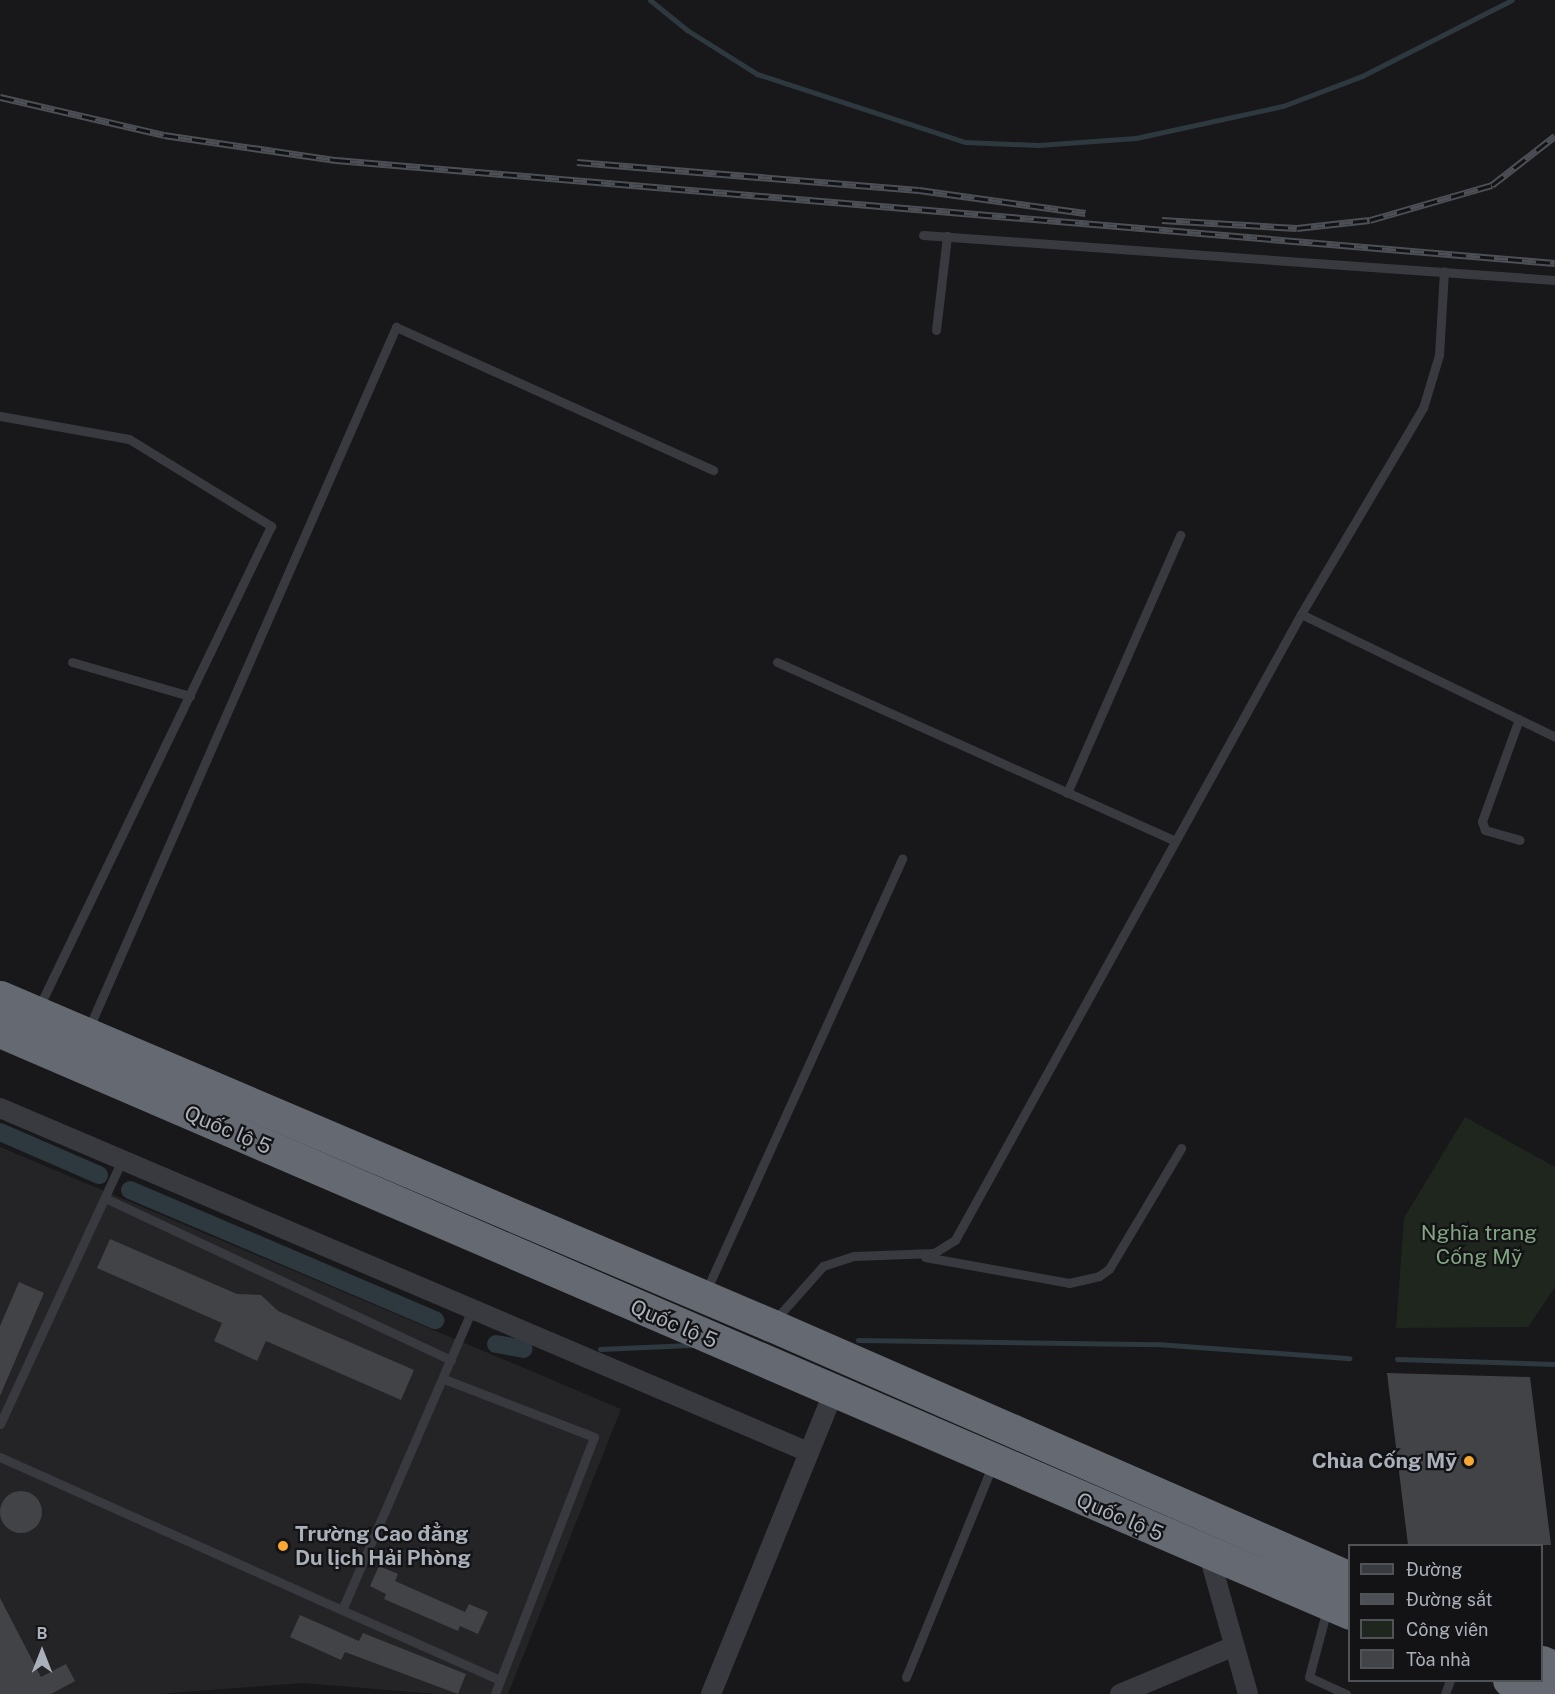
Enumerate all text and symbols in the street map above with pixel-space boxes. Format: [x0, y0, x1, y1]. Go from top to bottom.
street label: Quốc lộ 5 [180, 1100, 276, 1160]
park label: Nghĩa trang Cống Mỹ [1421, 1220, 1537, 1270]
street label: Quốc lộ 5 [626, 1294, 722, 1354]
place label: Chùa Cống Mỹ [1312, 1448, 1457, 1474]
marker: Chùa Cống Mỹ [1462, 1454, 1476, 1468]
street label: Quốc lộ 5 [1072, 1487, 1168, 1547]
place label: Trường Cao đẳng Du lịch Hải Phòng [295, 1521, 471, 1571]
marker: Trường Cao đẳng Du lịch Hải Phòng [276, 1539, 290, 1553]
legend [1348, 1544, 1543, 1682]
text: Đường [1406, 1559, 1463, 1580]
text: Đường sắt [1406, 1589, 1493, 1610]
text: Công viên [1406, 1619, 1489, 1640]
north arrow [12, 1622, 72, 1682]
text: B [37, 1624, 47, 1643]
text: Tòa nhà [1406, 1649, 1471, 1670]

